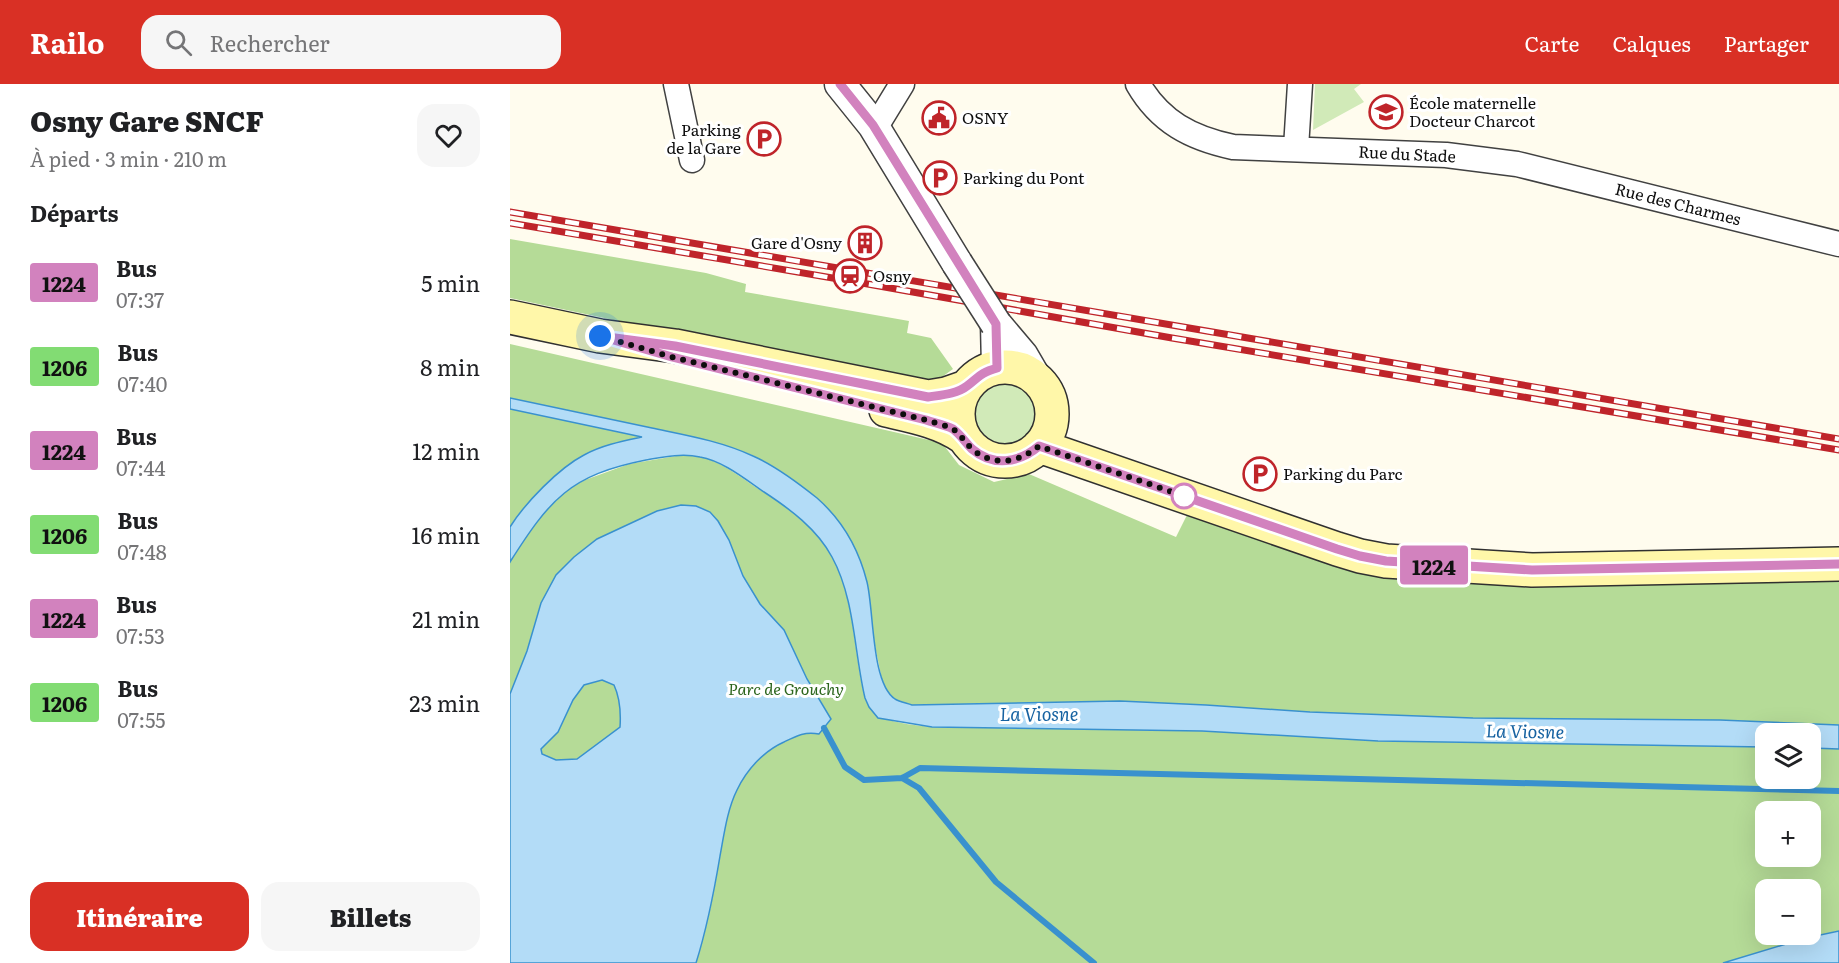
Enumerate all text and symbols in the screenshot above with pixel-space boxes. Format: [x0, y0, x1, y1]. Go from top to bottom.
search box [141, 15, 561, 69]
text: Railo [30, 21, 105, 63]
icon: search [162, 26, 195, 59]
text: Rechercher [210, 26, 330, 59]
text: Carte [1525, 27, 1579, 58]
text: Calques [1612, 27, 1691, 58]
text: Partager [1724, 27, 1809, 58]
place label: École maternelle Docteur Charcot [1409, 90, 1536, 132]
school or university icon: École maternelle Docteur Charcot [1368, 94, 1404, 130]
text: Osny Gare SNCF [30, 99, 264, 141]
public building icon: OSNY [921, 100, 957, 136]
button: heart [417, 104, 480, 167]
place label: OSNY [962, 105, 1009, 129]
place label: Parking de la Gare [666, 117, 741, 159]
parking icon: Parking de la Gare [746, 121, 782, 157]
street label: Rue du Stade [1358, 138, 1456, 168]
text: À pied · 3 min · 210 m [30, 143, 227, 173]
parking icon: Parking du Pont [922, 160, 958, 196]
place label: Parking du Pont [963, 165, 1085, 189]
street label: Rue des Charmes [1613, 176, 1744, 230]
text: Départs [30, 196, 119, 229]
building icon: Gare d'Osny [847, 225, 883, 261]
place label: Gare d'Osny [751, 230, 843, 254]
text: Bus [116, 251, 157, 284]
station icon: Osny [832, 258, 868, 294]
place label: Osny [873, 263, 912, 287]
text: 5 min [421, 266, 480, 299]
text: 1224 [42, 267, 86, 298]
text: 07:37 [116, 284, 164, 314]
your location [585, 321, 615, 351]
text: Bus [117, 335, 158, 368]
text: 8 min [420, 350, 480, 383]
text: 1206 [42, 351, 87, 382]
text: 07:40 [117, 368, 167, 398]
text: Bus [116, 419, 157, 452]
text: 12 min [412, 434, 480, 467]
text: 1224 [42, 435, 86, 466]
text: 07:44 [116, 452, 166, 482]
parking icon: Parking du Parc [1242, 456, 1278, 492]
place label: Parking du Parc [1283, 461, 1403, 485]
unlabelled marker [1171, 483, 1197, 509]
text: Bus [117, 503, 158, 536]
text: 16 min [412, 518, 480, 551]
text: 1206 [42, 519, 87, 550]
text: 07:48 [117, 536, 167, 566]
line badge: 1224 [1392, 546, 1476, 584]
text: 1224 [1412, 550, 1456, 581]
text: Bus [116, 587, 157, 620]
text: 21 min [412, 602, 480, 635]
text: 1224 [42, 603, 86, 634]
text: 07:53 [116, 620, 165, 650]
text: Bus [117, 671, 158, 704]
park label: Parc de Grouchy [728, 676, 844, 700]
text: 23 min [409, 686, 480, 719]
text: 1206 [42, 687, 87, 718]
water label: La Viosne [1000, 700, 1078, 727]
text: 07:55 [117, 704, 165, 734]
water label: La Viosne [1485, 716, 1565, 745]
map controls [1755, 723, 1821, 945]
button: layers [1755, 723, 1821, 789]
button: + [1755, 801, 1821, 867]
button: − [1755, 879, 1821, 945]
button: Itinéraire [30, 882, 249, 951]
button: Billets [261, 882, 480, 951]

